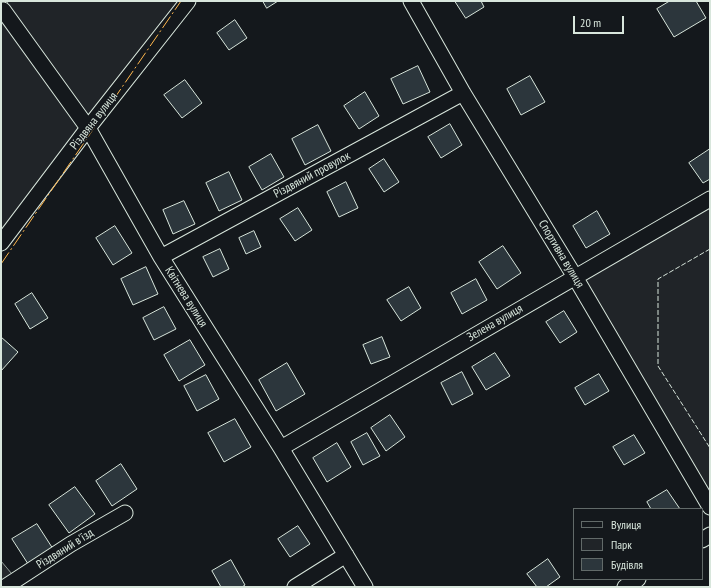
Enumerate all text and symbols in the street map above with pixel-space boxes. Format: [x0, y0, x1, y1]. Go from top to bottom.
scale bar [575, 8, 626, 34]
text: 20 m [580, 15, 601, 30]
street label: Різдвяна вулиця [67, 89, 121, 153]
street label: Різдвяний провулок [271, 149, 353, 201]
street label: Спортивна вулиця [535, 217, 587, 291]
street label: Квітнева вулиця [162, 264, 210, 330]
street label: Зелена вулиця [465, 301, 525, 345]
legend [573, 508, 703, 580]
text: Вулиця [611, 517, 641, 532]
street label: Різдвяний в'їзд [34, 526, 96, 572]
text: Парк [611, 537, 632, 552]
text: Будівля [611, 557, 643, 572]

